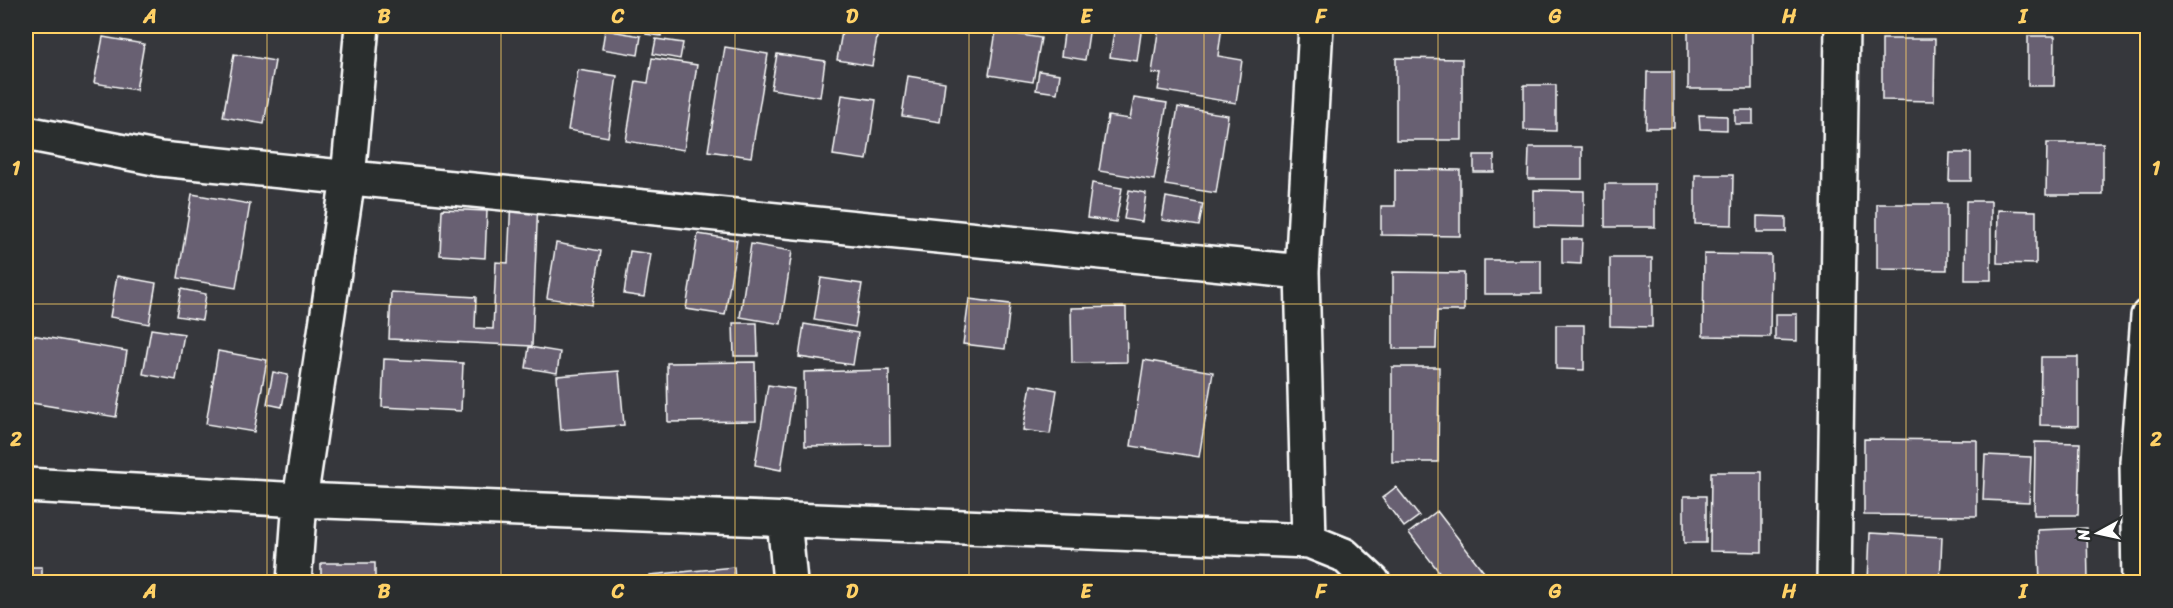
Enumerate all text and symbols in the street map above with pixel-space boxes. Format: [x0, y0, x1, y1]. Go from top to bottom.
text: A [142, 0, 157, 34]
text: B [378, 0, 391, 34]
text: C [611, 0, 625, 34]
text: D [846, 0, 859, 34]
text: E [1080, 0, 1093, 34]
text: F [1315, 0, 1328, 34]
text: G [1548, 0, 1562, 34]
text: H [1781, 0, 1797, 34]
text: I [2018, 0, 2029, 34]
text: 1 [12, 151, 21, 186]
text: 1 [2152, 151, 2161, 186]
text: 2 [9, 422, 22, 457]
text: 2 [2149, 422, 2162, 457]
north arrow [2068, 503, 2128, 563]
text: N [2068, 527, 2099, 544]
text: A [142, 574, 157, 608]
text: B [378, 574, 391, 608]
text: C [611, 574, 625, 608]
text: D [846, 574, 859, 608]
text: E [1080, 574, 1093, 608]
text: F [1315, 574, 1328, 608]
text: G [1548, 574, 1562, 608]
text: H [1781, 574, 1797, 608]
text: I [2018, 574, 2029, 608]

